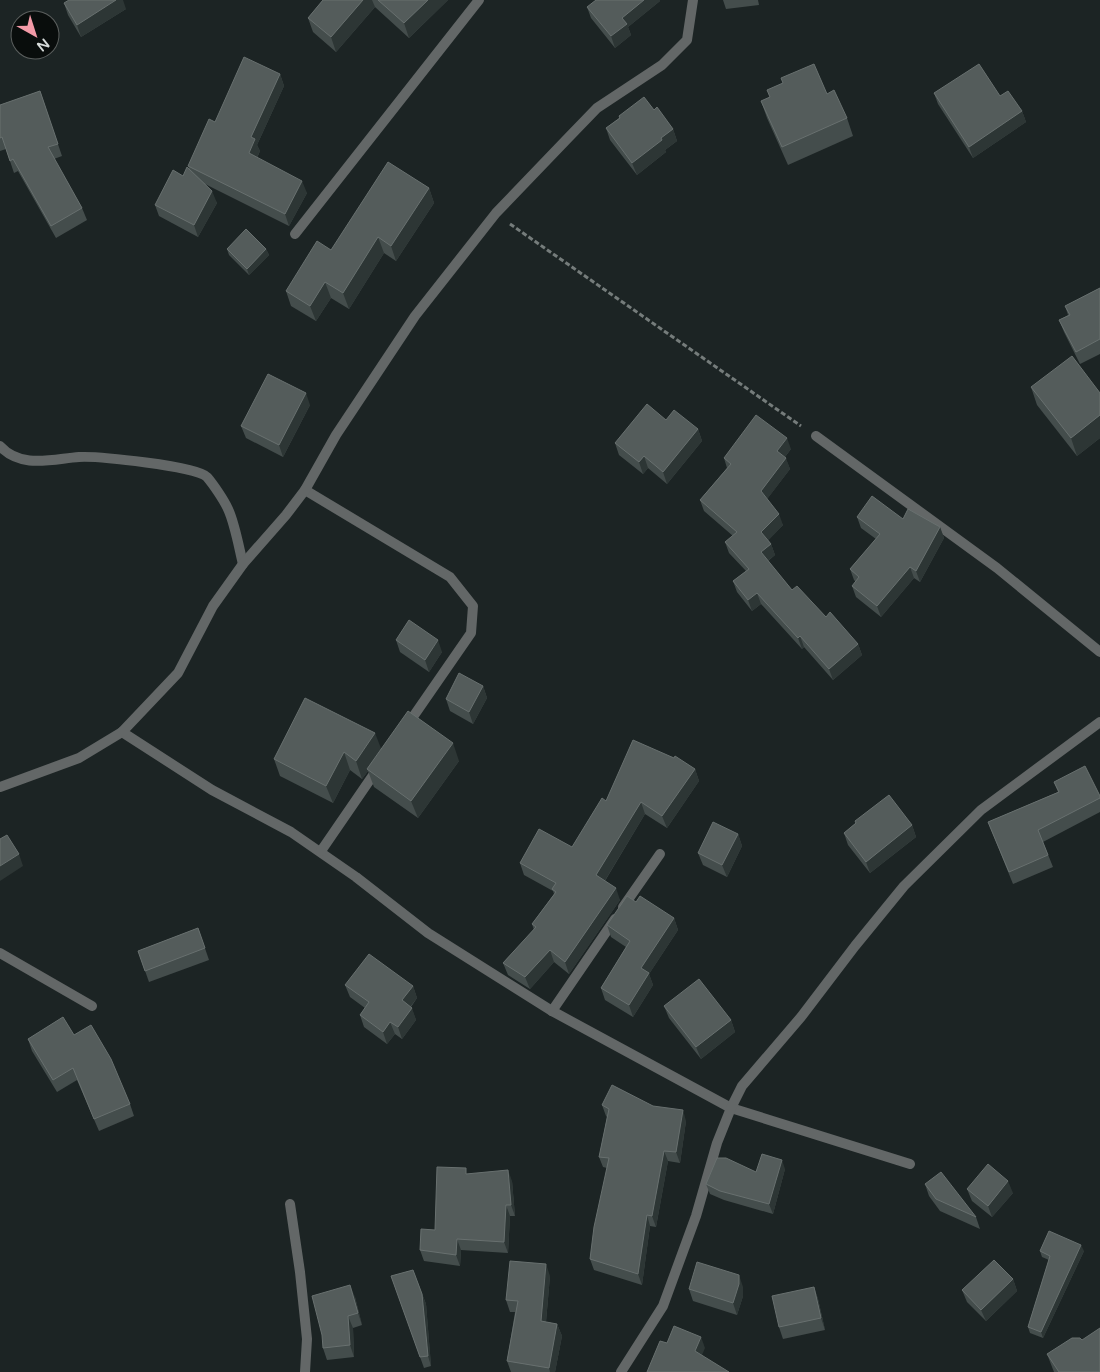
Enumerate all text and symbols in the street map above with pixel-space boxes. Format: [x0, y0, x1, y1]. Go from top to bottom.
north arrow [10, 10, 60, 60]
text: N [33, 35, 53, 55]

